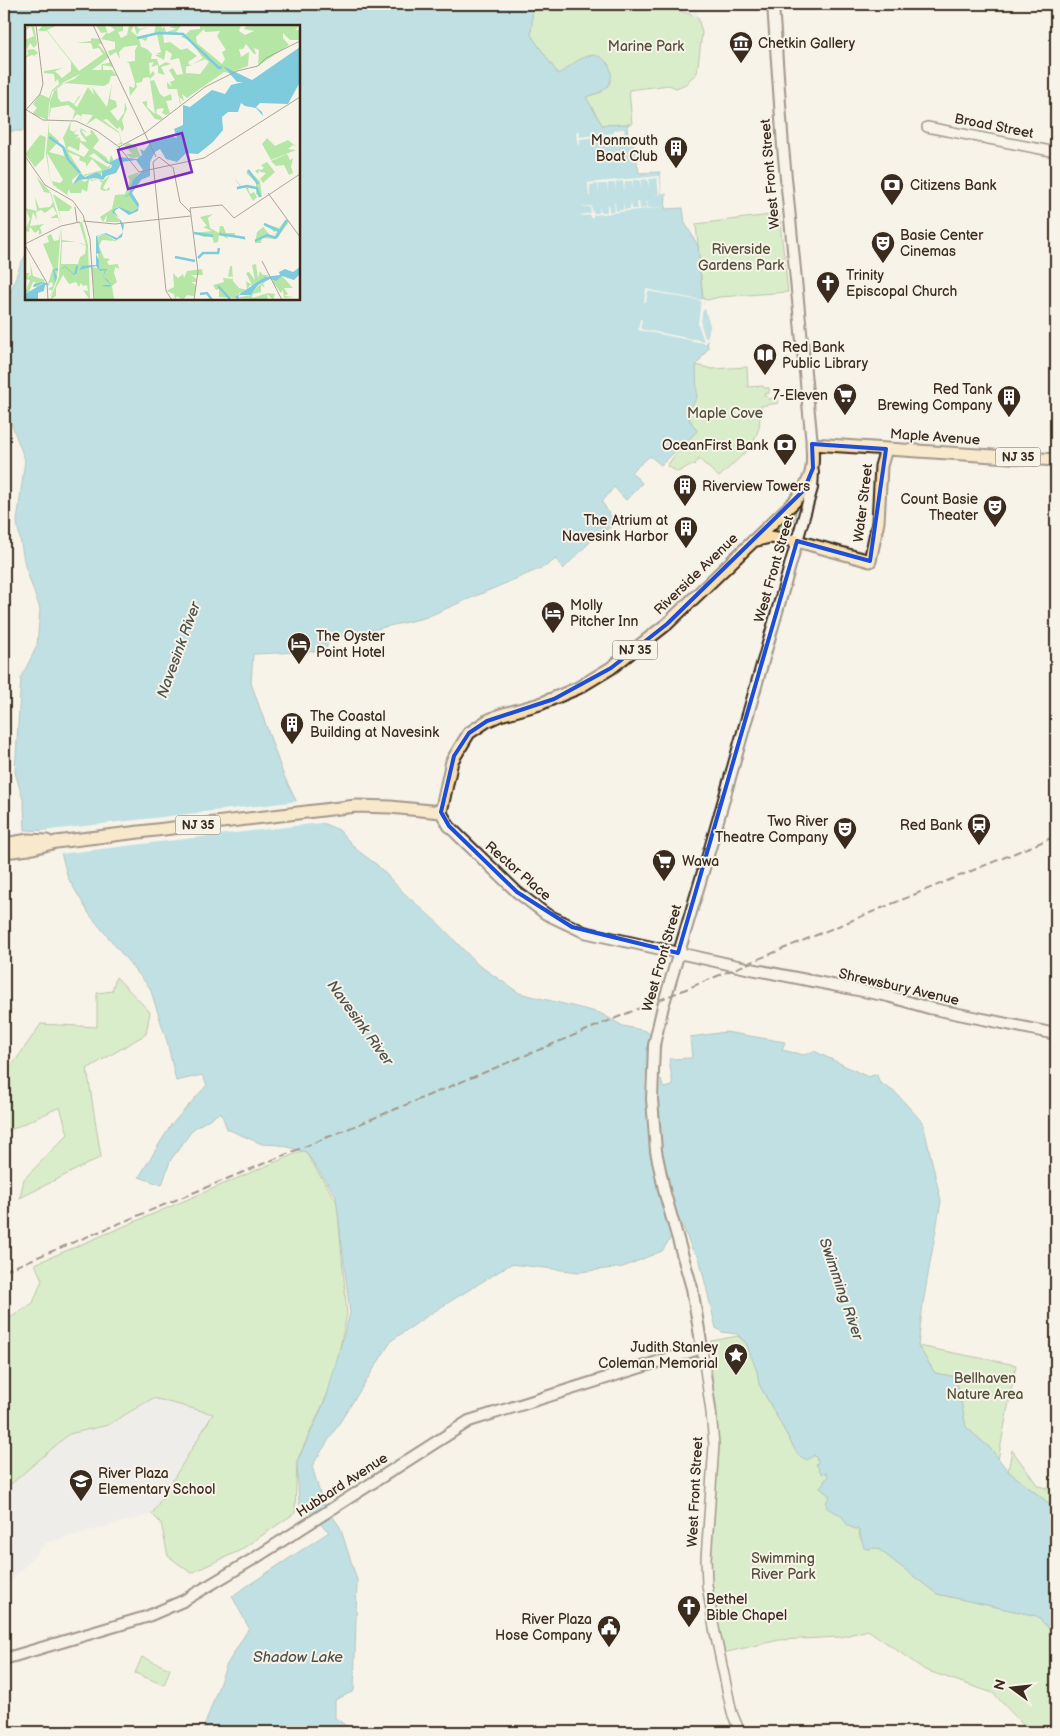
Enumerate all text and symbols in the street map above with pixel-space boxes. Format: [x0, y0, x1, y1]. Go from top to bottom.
inset map [25, 25, 300, 300]
museum icon: Chetkin Gallery [728, 30, 754, 64]
place label: Chetkin Gallery [758, 35, 856, 52]
park label: Marine Park [608, 38, 684, 55]
street label: Broad Street [953, 110, 1036, 142]
street label: West Front Street [757, 118, 783, 230]
place label: Monmouth Boat Club [591, 132, 658, 165]
building icon: Monmouth Boat Club [663, 135, 689, 169]
bank icon: Citizens Bank [879, 172, 905, 206]
place label: Citizens Bank [910, 177, 997, 194]
place label: Basie Center Cinemas [900, 227, 984, 260]
theatre icon: Basie Center Cinemas [870, 230, 896, 264]
park label: Riverside Gardens Park [698, 241, 784, 274]
place label: Trinity Episcopal Church [846, 267, 958, 300]
church icon: Trinity Episcopal Church [815, 270, 841, 304]
place label: Red Bank Public Library [782, 339, 869, 372]
library icon: Red Bank Public Library [752, 342, 778, 376]
place label: Red Tank Brewing Company [877, 381, 993, 414]
supermarket icon: 7-Eleven [832, 382, 858, 416]
building icon: Red Tank Brewing Company [996, 384, 1022, 418]
place label: 7-Eleven [773, 387, 828, 404]
park label: Maple Cove [687, 405, 763, 422]
street label: Maple Avenue [889, 425, 981, 449]
bank icon: OceanFirst Bank [772, 432, 798, 466]
place label: OceanFirst Bank [662, 437, 768, 454]
road number: NJ 35 [996, 448, 1040, 467]
street label: Water Street [850, 462, 876, 543]
building icon: Riverview Towers [672, 473, 698, 507]
place label: Riverview Towers [702, 478, 810, 495]
place label: Count Basie Theater [900, 491, 979, 524]
theatre icon: Count Basie Theater [982, 494, 1008, 528]
place label: The Atrium at Navesink Harbor [562, 512, 669, 545]
street label: West Front Street [751, 513, 798, 624]
building icon: The Atrium at Navesink Harbor [673, 515, 699, 549]
street label: Riverside Avenue [651, 530, 741, 618]
place label: Molly Pitcher Inn [570, 597, 639, 630]
water label: Navesink River [153, 598, 206, 701]
hotel icon: Molly Pitcher Inn [540, 600, 566, 634]
place label: The Oyster Point Hotel [316, 628, 386, 661]
hotel icon: The Oyster Point Hotel [286, 631, 312, 665]
road number: NJ 35 [612, 640, 658, 660]
place label: The Coastal Building at Navesink [310, 708, 439, 741]
building icon: The Coastal Building at Navesink [279, 711, 305, 745]
station icon: Red Bank [966, 812, 992, 846]
place label: Two River Theatre Company [715, 813, 829, 846]
road number: NJ 35 [176, 816, 220, 834]
theatre icon: Two River Theatre Company [832, 816, 858, 850]
place label: Red Bank [900, 817, 962, 834]
street label: Rector Place [482, 838, 554, 904]
supermarket icon: Wawa [651, 848, 677, 882]
place label: Wawa [682, 853, 719, 870]
street label: West Front Street [639, 902, 686, 1013]
street label: Shrewsbury Avenue [837, 965, 961, 1009]
water label: Navesink River [323, 977, 398, 1071]
water label: Swimming River [815, 1235, 868, 1344]
place label: Judith Stanley Coleman Memorial [598, 1339, 719, 1372]
place icon: Judith Stanley Coleman Memorial [723, 1342, 749, 1376]
park label: Bellhaven Nature Area [947, 1370, 1024, 1403]
street label: West Front Street [684, 1436, 706, 1548]
street label: Hubbard Avenue [293, 1449, 391, 1521]
place label: River Plaza Elementary School [98, 1465, 216, 1498]
school or university icon: River Plaza Elementary School [68, 1468, 94, 1502]
park label: Swimming River Park [751, 1550, 815, 1583]
place label: Bethel Bible Chapel [706, 1591, 787, 1624]
church icon: Bethel Bible Chapel [676, 1594, 702, 1628]
place label: River Plaza Hose Company [495, 1611, 593, 1644]
public building icon: River Plaza Hose Company [596, 1614, 622, 1648]
water label: Shadow Lake [253, 1648, 343, 1667]
north arrow [988, 1664, 1038, 1714]
text: N [990, 1677, 1009, 1692]

